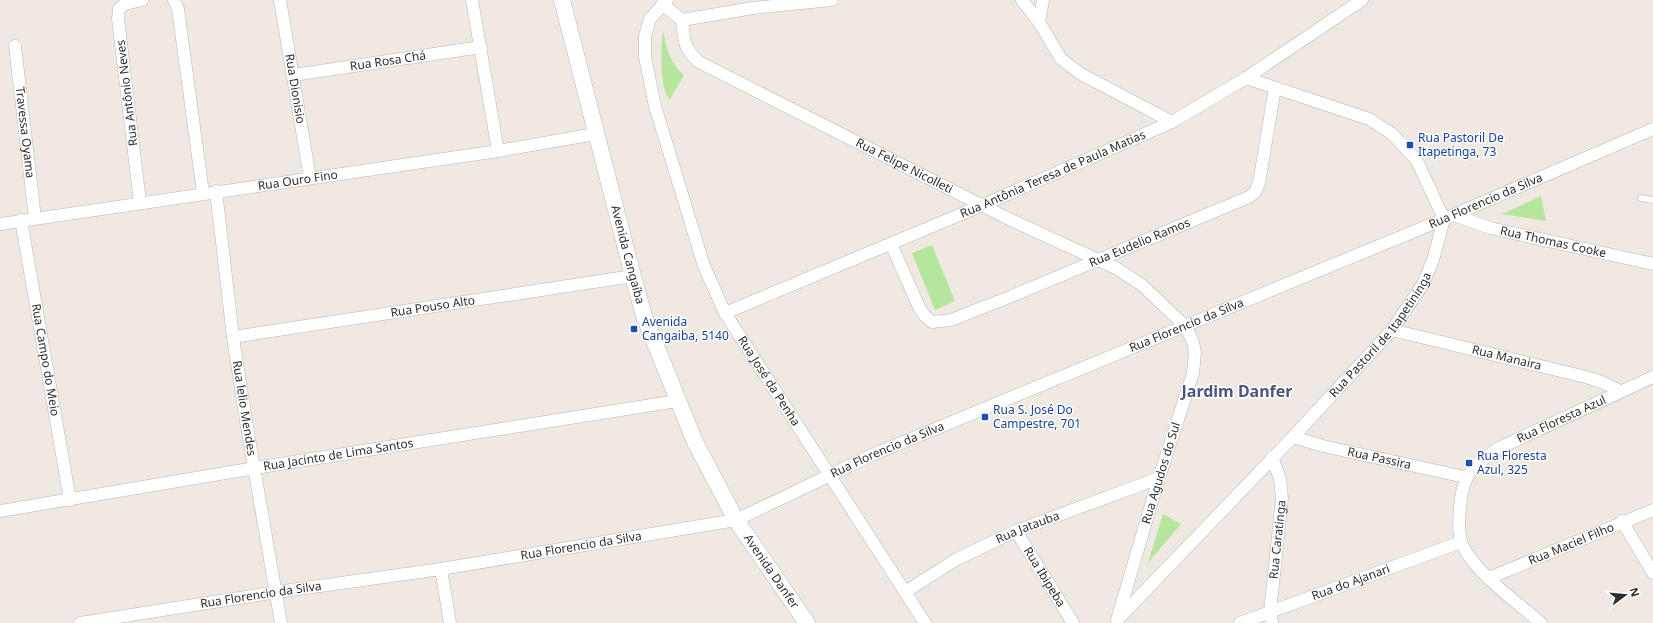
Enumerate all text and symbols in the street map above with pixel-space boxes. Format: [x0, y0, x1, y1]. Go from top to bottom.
street label: Rua Antônio Neves [112, 39, 141, 147]
street label: Rua Rosa Chá [349, 46, 427, 75]
street label: Rua Dionisio [281, 52, 310, 125]
street label: Travessa Oyama [12, 86, 39, 179]
street label: Rua Antônia Teresa de Paula Matias [957, 126, 1148, 222]
place label: Rua Pastoril De Itapetinga, 73 [1418, 129, 1504, 160]
street label: Rua Felipe Nicolleti [853, 134, 956, 197]
marker: Rua Pastoril De Itapetinga, 73 [1405, 140, 1415, 150]
street label: Rua Ouro Fino [257, 166, 339, 194]
street label: Rua Florencio da Silva [1426, 169, 1545, 232]
street label: Avenida Cangaíba [607, 203, 649, 306]
street label: Rua Eudelio Ramos [1086, 213, 1193, 271]
street label: Rua Thomas Cooke [1499, 221, 1608, 261]
street label: Rua Pastoril de Itapetininga [1325, 269, 1435, 401]
street label: Rua Pouso Alto [389, 291, 476, 321]
street label: Rua Florencio da Silva [1126, 294, 1246, 356]
street label: Rua Campo do Meio [28, 302, 64, 417]
place label: Avenida Cangaiba, 5140 [642, 313, 729, 344]
marker: Avenida Cangaiba, 5140 [629, 324, 639, 334]
street label: Rua José da Penha [734, 333, 805, 429]
street label: Rua Manaira [1470, 341, 1543, 374]
street label: Rua lelio Mendes [229, 359, 261, 457]
district label: Jardim Danfer [1180, 380, 1292, 402]
street label: Rua Floresta Azul [1514, 391, 1609, 447]
place label: Rua S. José Do Campestre, 701 [993, 401, 1081, 432]
marker: Rua S. José Do Campestre, 701 [980, 412, 990, 422]
street label: Rua Florencio da Silva [827, 417, 947, 482]
street label: Rua Agudos do Sul [1137, 420, 1184, 526]
street label: Rua Jacinto de Lima Santos [262, 434, 415, 475]
street label: Rua Passira [1346, 443, 1413, 473]
place label: Rua Floresta Azul, 325 [1477, 447, 1547, 478]
marker: Rua Floresta Azul, 325 [1464, 458, 1474, 468]
street label: Rua Caratinga [1265, 499, 1290, 580]
street label: Rua Jatauba [993, 507, 1062, 547]
street label: Rua Maciel Filho [1526, 518, 1616, 569]
street label: Rua Florencio da Silva [519, 527, 643, 564]
street label: Avenida Danfer [740, 530, 804, 612]
street label: Rua Ibipeba [1020, 543, 1070, 610]
street label: Rua do Ajanari [1309, 560, 1392, 604]
north arrow [1605, 575, 1645, 615]
street label: Rua Florencio da Silva [199, 577, 322, 612]
text: N [1627, 586, 1644, 598]

